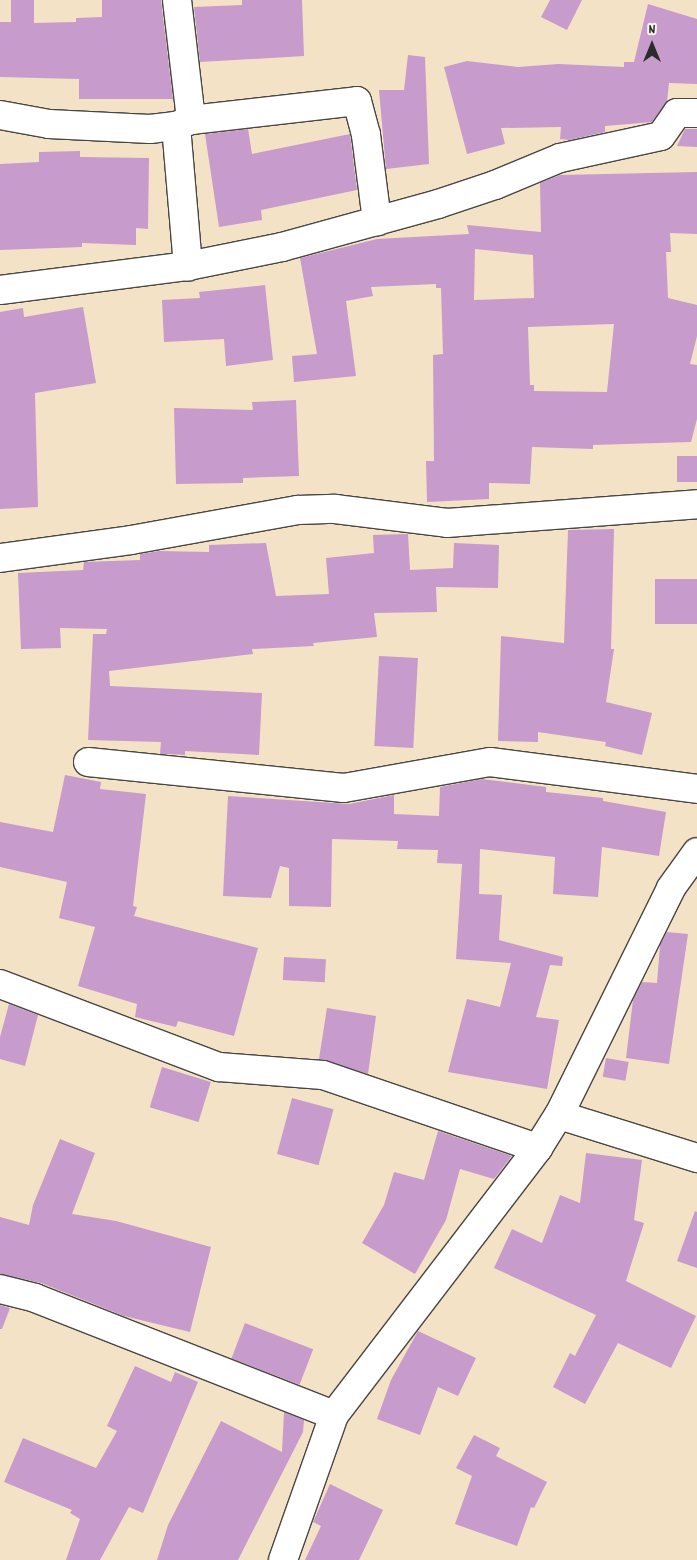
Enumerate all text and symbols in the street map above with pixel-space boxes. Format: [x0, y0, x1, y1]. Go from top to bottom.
north arrow [627, 20, 677, 70]
text: N [649, 20, 655, 40]

